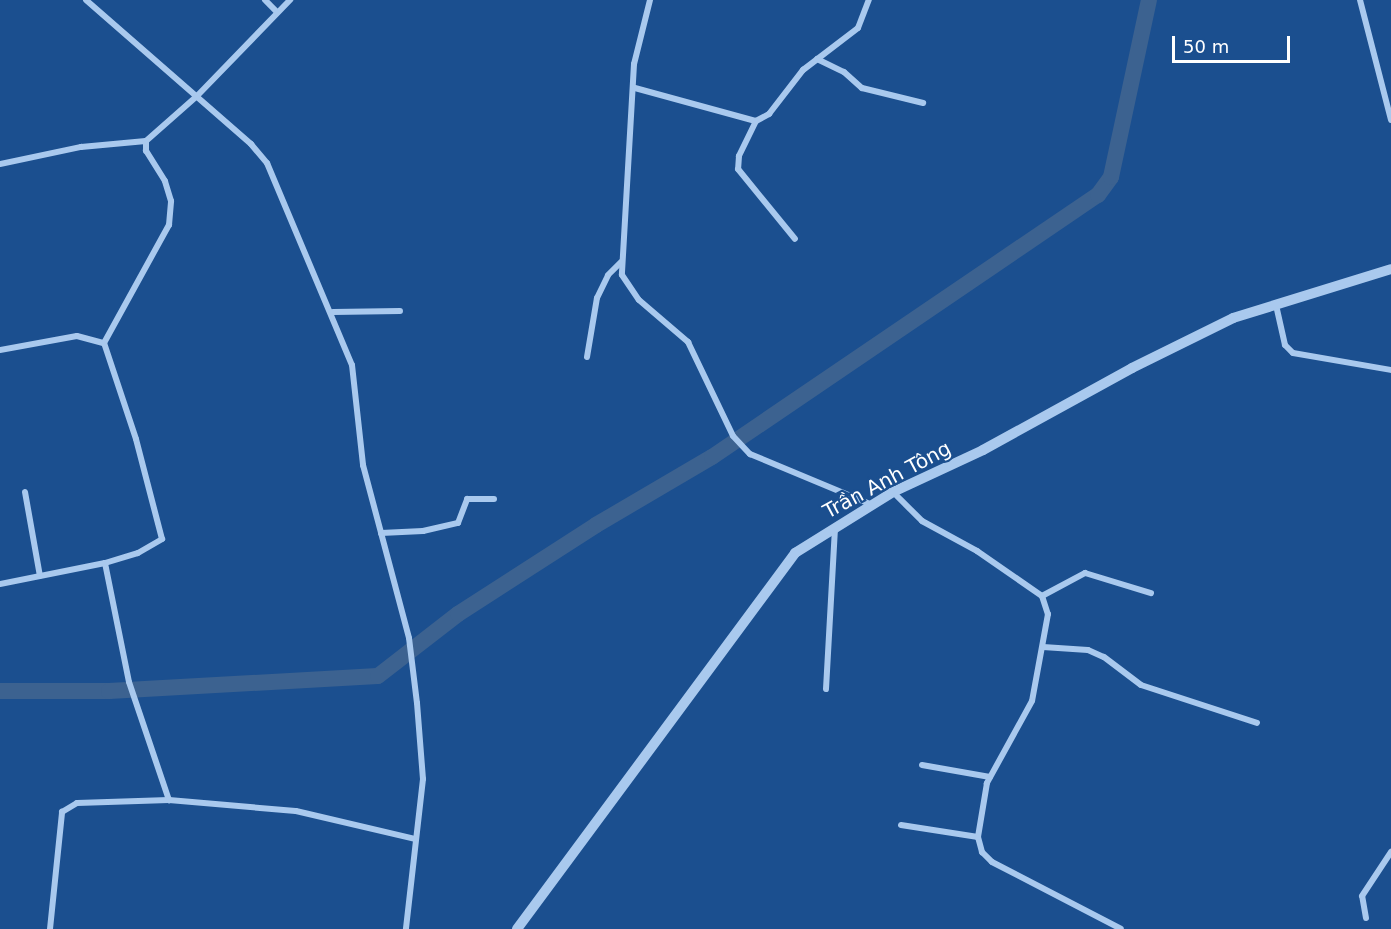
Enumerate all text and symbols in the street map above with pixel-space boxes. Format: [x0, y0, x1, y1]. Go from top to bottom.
scale bar [1175, 24, 1294, 62]
text: 50 m [1183, 36, 1229, 57]
street label: Trần Anh Tông [819, 436, 955, 524]

